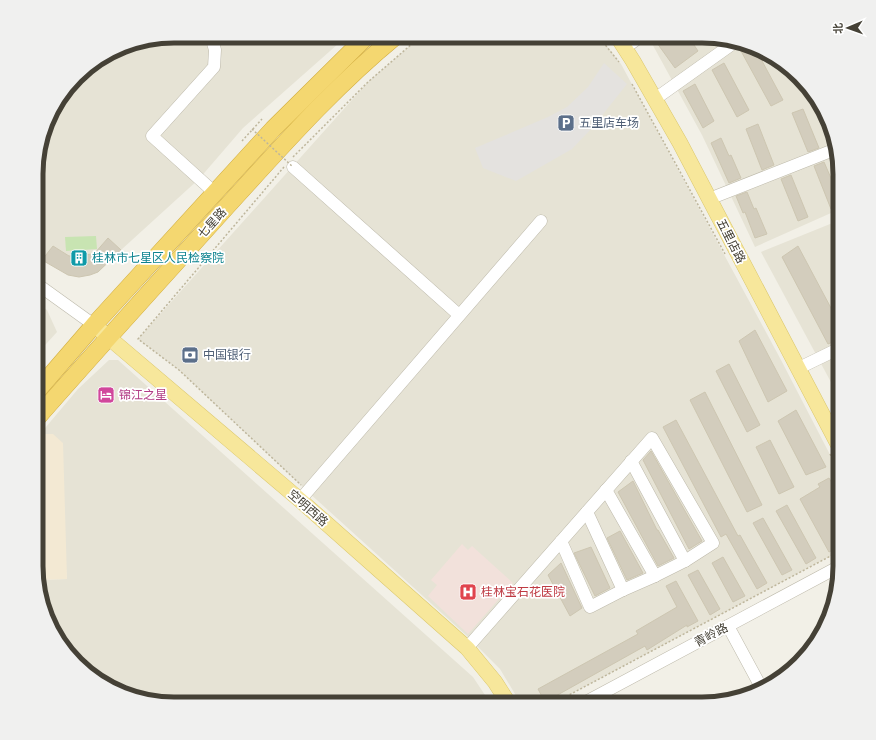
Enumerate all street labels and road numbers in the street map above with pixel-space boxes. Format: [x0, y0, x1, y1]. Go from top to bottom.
street label: 七星路 [194, 204, 229, 240]
street label: 五里店路 [715, 216, 749, 265]
street label: 空明西路 [286, 486, 331, 528]
street label: 青岭路 [691, 619, 730, 649]

